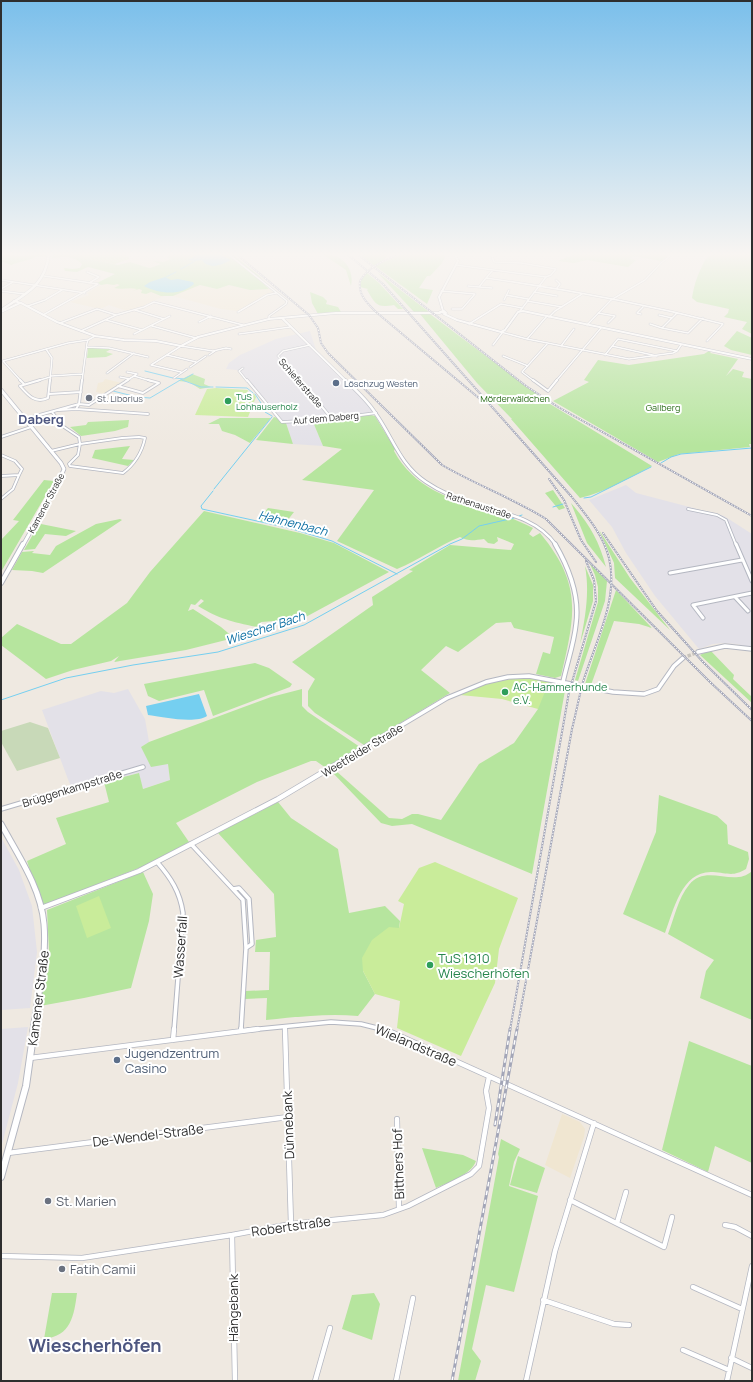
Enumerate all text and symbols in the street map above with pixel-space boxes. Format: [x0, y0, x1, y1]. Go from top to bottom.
street label: Schieferstraße [276, 355, 326, 411]
place label: Löschzug Westen [344, 377, 418, 390]
marker: Löschzug Westen [331, 378, 341, 388]
place label: TuS Lohhauserholz [236, 390, 298, 413]
place label: St. Liborius [97, 392, 143, 405]
park label: Mörderwäldchen [480, 392, 550, 405]
marker: St. Liborius [84, 393, 94, 403]
marker: TuS Lohhauserholz [223, 396, 233, 406]
park label: Gallberg [646, 401, 680, 414]
street label: Auf dem Daberg [293, 409, 359, 427]
district label: Daberg [18, 410, 64, 428]
street label: Kamener Straße [25, 471, 67, 535]
street label: Rathenaustraße [445, 488, 513, 522]
water label: Hahnenbach [257, 506, 330, 540]
water label: Wiescher Bach [223, 607, 308, 649]
place label: AC-Hammerhunde e.V. [513, 679, 608, 707]
marker: AC-Hammerhunde e.V. [500, 687, 510, 697]
street label: Weetfelder Straße [318, 719, 406, 780]
street label: Brüggenkampstraße [20, 766, 124, 810]
street label: Wasserfall [169, 915, 191, 979]
street label: Kamener Straße [23, 949, 53, 1047]
place label: TuS 1910 Wiescherhöfen [438, 949, 529, 982]
marker: TuS 1910 Wiescherhöfen [425, 960, 435, 970]
street label: Wielandstraße [372, 1020, 460, 1070]
place label: Jugendzentrum Casino [125, 1044, 219, 1077]
marker: Jugendzentrum Casino [112, 1055, 122, 1065]
street label: Dünnebank [278, 1090, 298, 1160]
street label: De-Wendel-Straße [91, 1119, 205, 1151]
street label: Bittners Hof [388, 1128, 408, 1200]
place label: St. Marien [56, 1192, 116, 1210]
marker: St. Marien [43, 1196, 53, 1206]
street label: Robertstraße [250, 1211, 332, 1240]
place label: Fatih Camii [70, 1260, 136, 1278]
marker: Fatih Camii [57, 1264, 67, 1274]
street label: Hängebank [224, 1273, 242, 1342]
district label: Wiescherhöfen [28, 1333, 162, 1357]

